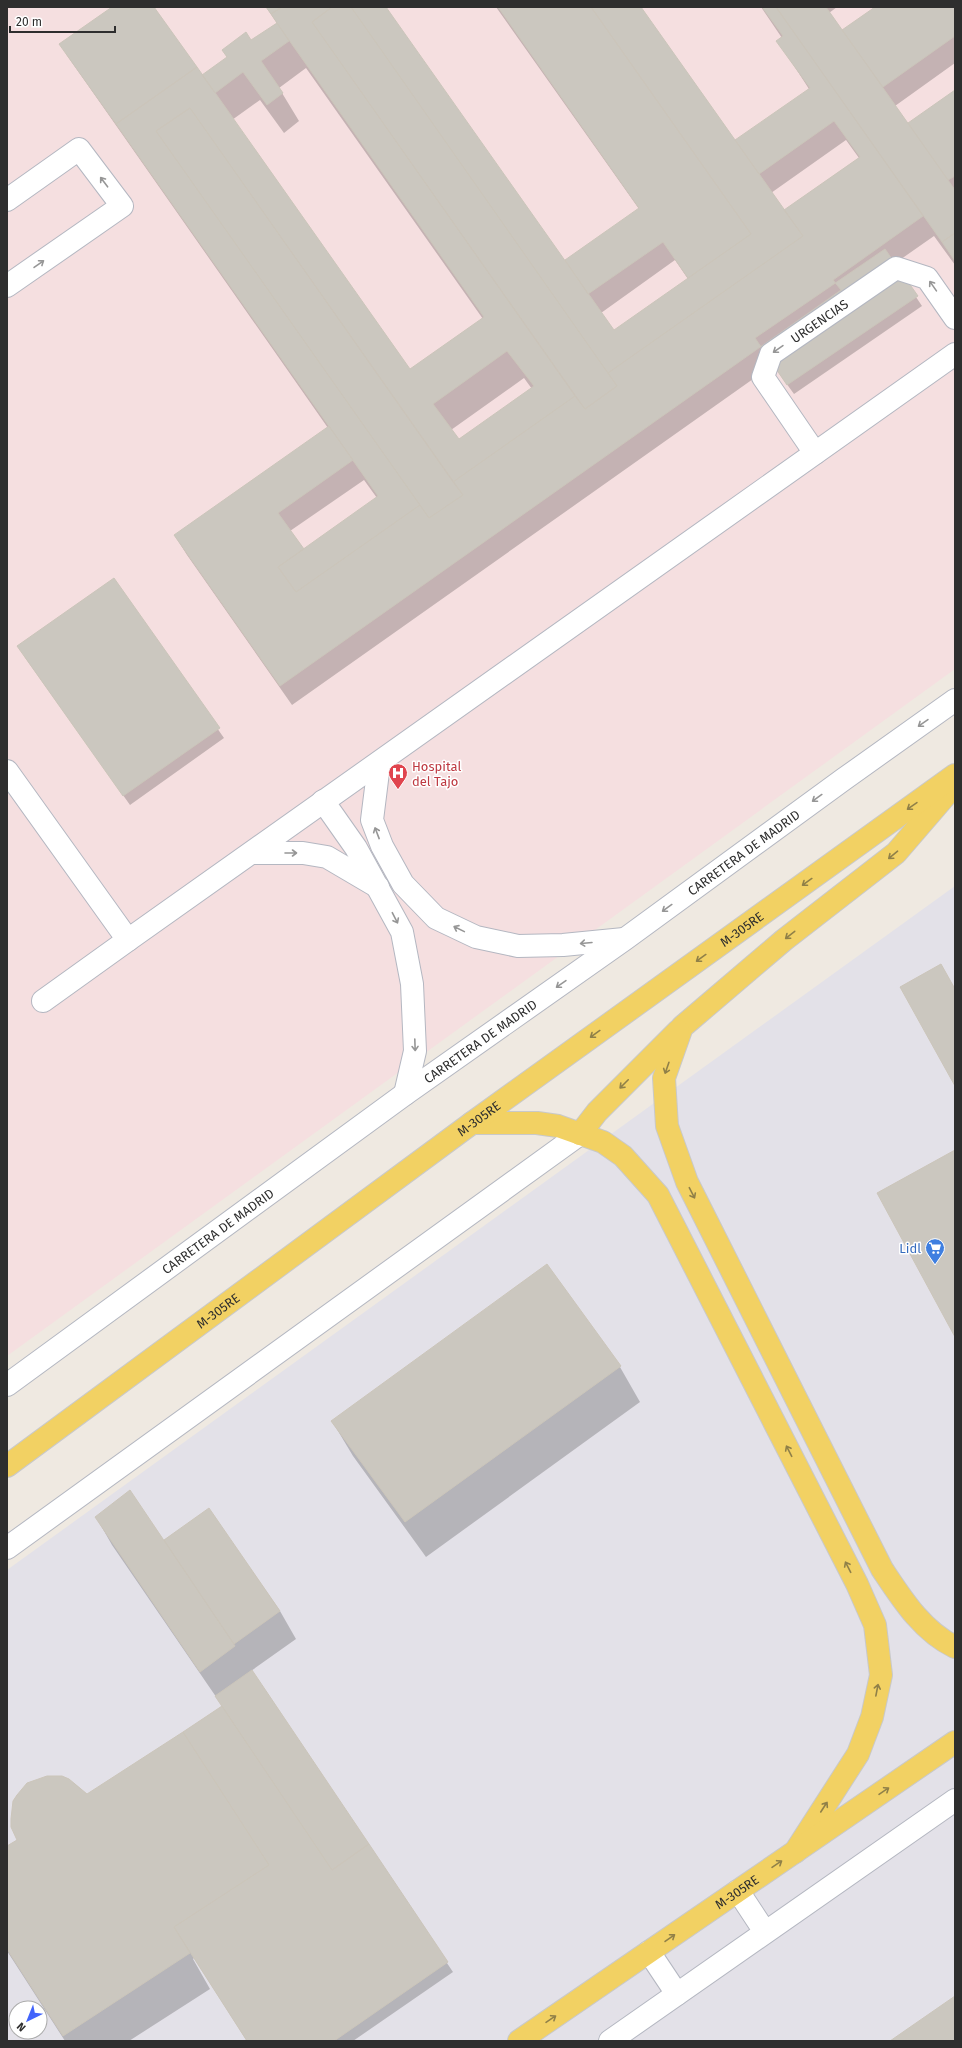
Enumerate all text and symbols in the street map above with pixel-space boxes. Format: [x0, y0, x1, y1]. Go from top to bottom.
scale bar [10, 8, 115, 34]
text: 20 m [16, 15, 42, 29]
one-way arrow [100, 177, 108, 188]
one-way arrow [33, 260, 44, 268]
one-way arrow [929, 281, 937, 292]
street label: URGENCIAS [788, 296, 851, 346]
one-way arrow [773, 345, 784, 353]
one-way arrow [918, 719, 929, 727]
place label: Hospital del Tajo [412, 759, 461, 789]
hospital icon: Hospital del Tajo [387, 762, 409, 790]
one-way arrow [812, 794, 823, 802]
one-way arrow [906, 802, 917, 810]
street label: CARRETERA DE MADRID [685, 807, 802, 898]
one-way arrow [372, 827, 380, 839]
one-way arrow [284, 849, 297, 857]
one-way arrow [887, 851, 898, 860]
one-way arrow [801, 878, 812, 886]
one-way arrow [662, 904, 673, 912]
street label: M-305RE [717, 908, 766, 949]
one-way arrow [392, 912, 399, 924]
one-way arrow [453, 925, 465, 932]
one-way arrow [785, 931, 796, 940]
one-way arrow [580, 939, 593, 946]
one-way arrow [696, 954, 707, 962]
one-way arrow [556, 980, 567, 988]
street label: CARRETERA DE MADRID [421, 996, 540, 1086]
one-way arrow [590, 1030, 601, 1038]
one-way arrow [411, 1038, 419, 1051]
one-way arrow [663, 1062, 670, 1075]
one-way arrow [619, 1079, 629, 1089]
street label: M-305RE [454, 1098, 503, 1139]
street label: CARRETERA DE MADRID [159, 1185, 277, 1277]
one-way arrow [689, 1187, 696, 1199]
supermarket icon: Lidl [924, 1237, 946, 1265]
place label: Lidl [899, 1241, 921, 1256]
street label: M-305RE [193, 1290, 242, 1331]
one-way arrow [785, 1445, 792, 1457]
one-way arrow [844, 1561, 851, 1573]
one-way arrow [874, 1684, 882, 1697]
one-way arrow [879, 1787, 890, 1795]
one-way arrow [820, 1802, 828, 1813]
one-way arrow [771, 1860, 782, 1868]
street label: M-305RE [712, 1871, 761, 1912]
one-way arrow [664, 1934, 675, 1942]
north arrow [8, 2000, 48, 2040]
one-way arrow [545, 2015, 556, 2023]
text: N [14, 2020, 29, 2034]

